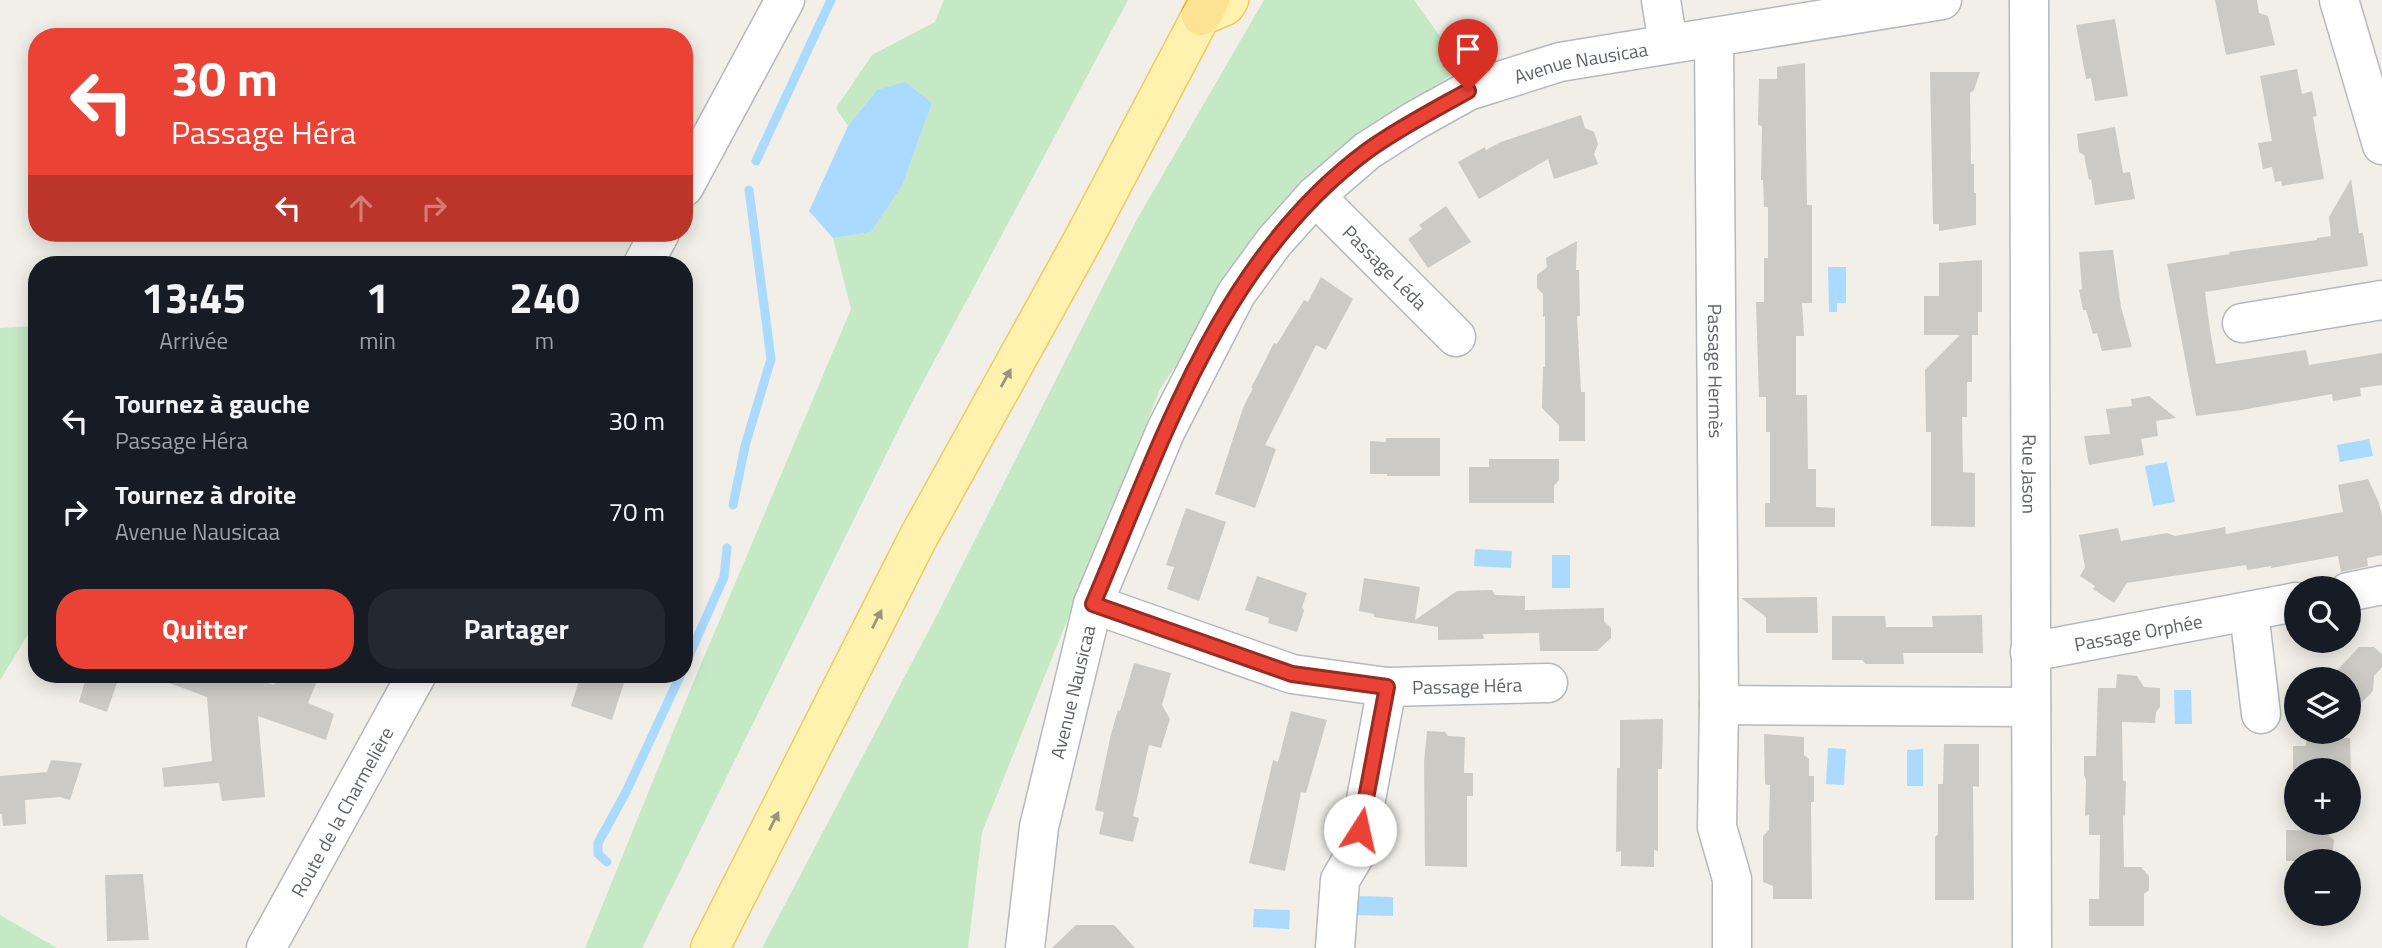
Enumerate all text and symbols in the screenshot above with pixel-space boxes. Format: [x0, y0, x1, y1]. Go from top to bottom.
pin [1438, 19, 1498, 91]
icon: arrive [1449, 30, 1487, 68]
street label: Avenue Nausicaa [1510, 33, 1650, 90]
text: 30 m [171, 40, 278, 115]
icon: left [56, 56, 147, 147]
text: Passage Héra [171, 108, 356, 156]
icon: left [269, 189, 307, 227]
icon: ahead [342, 189, 380, 227]
icon: right [415, 189, 453, 227]
street label: Passage Léda [1337, 218, 1435, 316]
text: 13:45 [141, 265, 246, 329]
text: 1 [366, 265, 389, 329]
text: 240 [509, 265, 580, 329]
street label: Passage Hermès [1701, 303, 1731, 439]
text: Arrivée [159, 323, 228, 358]
text: min [359, 323, 396, 358]
text: m [535, 323, 554, 358]
one-way arrow [1000, 368, 1012, 387]
text: Tournez à gauche [115, 384, 310, 423]
text: 30 m [608, 401, 665, 440]
icon: left [56, 402, 94, 440]
text: Passage Héra [115, 423, 248, 458]
street label: Rue Jason [2016, 434, 2045, 514]
text: Tournez à droite [115, 475, 296, 514]
text: 70 m [608, 492, 665, 531]
icon: right [56, 493, 94, 531]
text: Avenue Nausicaa [115, 514, 280, 549]
map controls [2284, 576, 2361, 926]
button: search [2284, 576, 2361, 653]
button: Quitter [56, 589, 354, 669]
button: Partager [368, 589, 665, 669]
street label: Passage Orphée [2072, 605, 2205, 658]
one-way arrow [870, 608, 882, 628]
street label: Avenue Nausicaa [1042, 622, 1102, 761]
button: layers [2284, 667, 2361, 744]
street label: Passage Héra [1412, 669, 1523, 701]
street label: Route de la Charmelière [283, 721, 400, 902]
button: + [2284, 758, 2361, 835]
position arrow [1323, 793, 1397, 867]
one-way arrow [767, 811, 779, 831]
button: − [2284, 849, 2361, 926]

